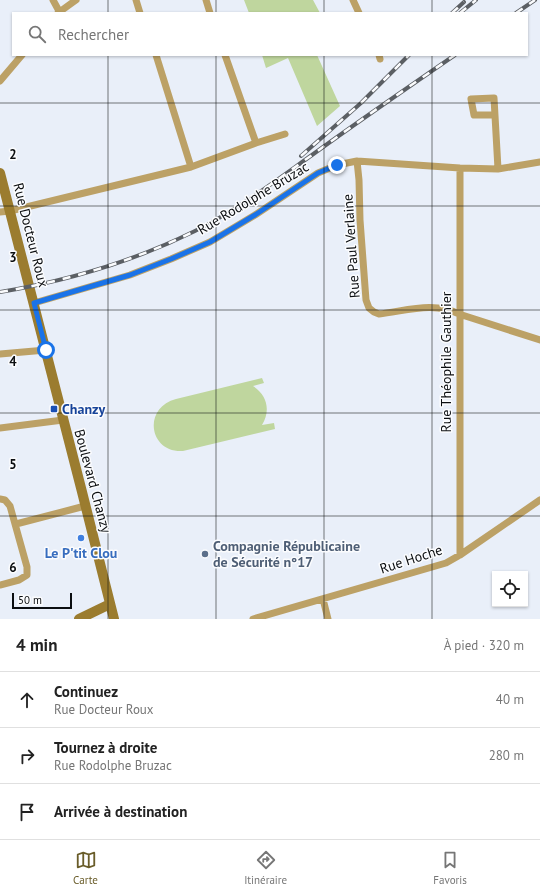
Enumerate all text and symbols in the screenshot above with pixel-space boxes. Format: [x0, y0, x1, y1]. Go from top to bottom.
search box [12, 12, 528, 56]
icon: search [26, 23, 48, 45]
text: Rechercher [58, 25, 129, 44]
text: 2 [9, 146, 17, 163]
route end [328, 156, 346, 174]
street label: Rue Rodolphe Bruzac [194, 158, 312, 238]
street label: Rue Docteur Roux [9, 181, 53, 289]
street label: Rue Paul Verlaine [338, 193, 364, 299]
text: 3 [9, 249, 17, 266]
street label: Rue Théophile Gauthier [437, 291, 455, 433]
route start [37, 341, 55, 359]
text: 4 [9, 353, 17, 370]
place label: Chanzy [62, 400, 105, 418]
marker: Chanzy [49, 404, 59, 414]
street label: Boulevard Chanzy [70, 427, 116, 535]
text: 5 [9, 456, 17, 473]
marker: Le P'tit Clou [76, 533, 86, 543]
place label: Compagnie Républicaine de Sécurité n°17 [213, 537, 360, 571]
street label: Rue Hoche [378, 540, 444, 578]
place label: Le P'tit Clou [45, 544, 117, 562]
marker: Compagnie Républicaine de Sécurité n°17 [200, 549, 210, 559]
text: 6 [9, 559, 17, 576]
map controls [492, 571, 528, 607]
button: locate [492, 571, 528, 607]
scale bar [12, 591, 72, 610]
text: 50 m [18, 593, 42, 607]
text: 4 min [16, 634, 57, 656]
text: À pied · 320 m [444, 637, 524, 654]
text: Continuez [54, 682, 118, 701]
icon: ahead [16, 689, 38, 711]
text: 40 m [496, 691, 524, 708]
text: Rue Docteur Roux [54, 701, 154, 718]
text: Tournez à droite [54, 738, 157, 757]
icon: right [16, 745, 38, 767]
text: 280 m [489, 747, 524, 764]
text: Rue Rodolphe Bruzac [54, 757, 172, 774]
icon: arrive [16, 801, 38, 823]
text: Arrivée à destination [54, 802, 187, 821]
tab: Carte [73, 849, 98, 887]
tab: Itinéraire [244, 849, 287, 887]
tab: Favoris [433, 849, 467, 887]

